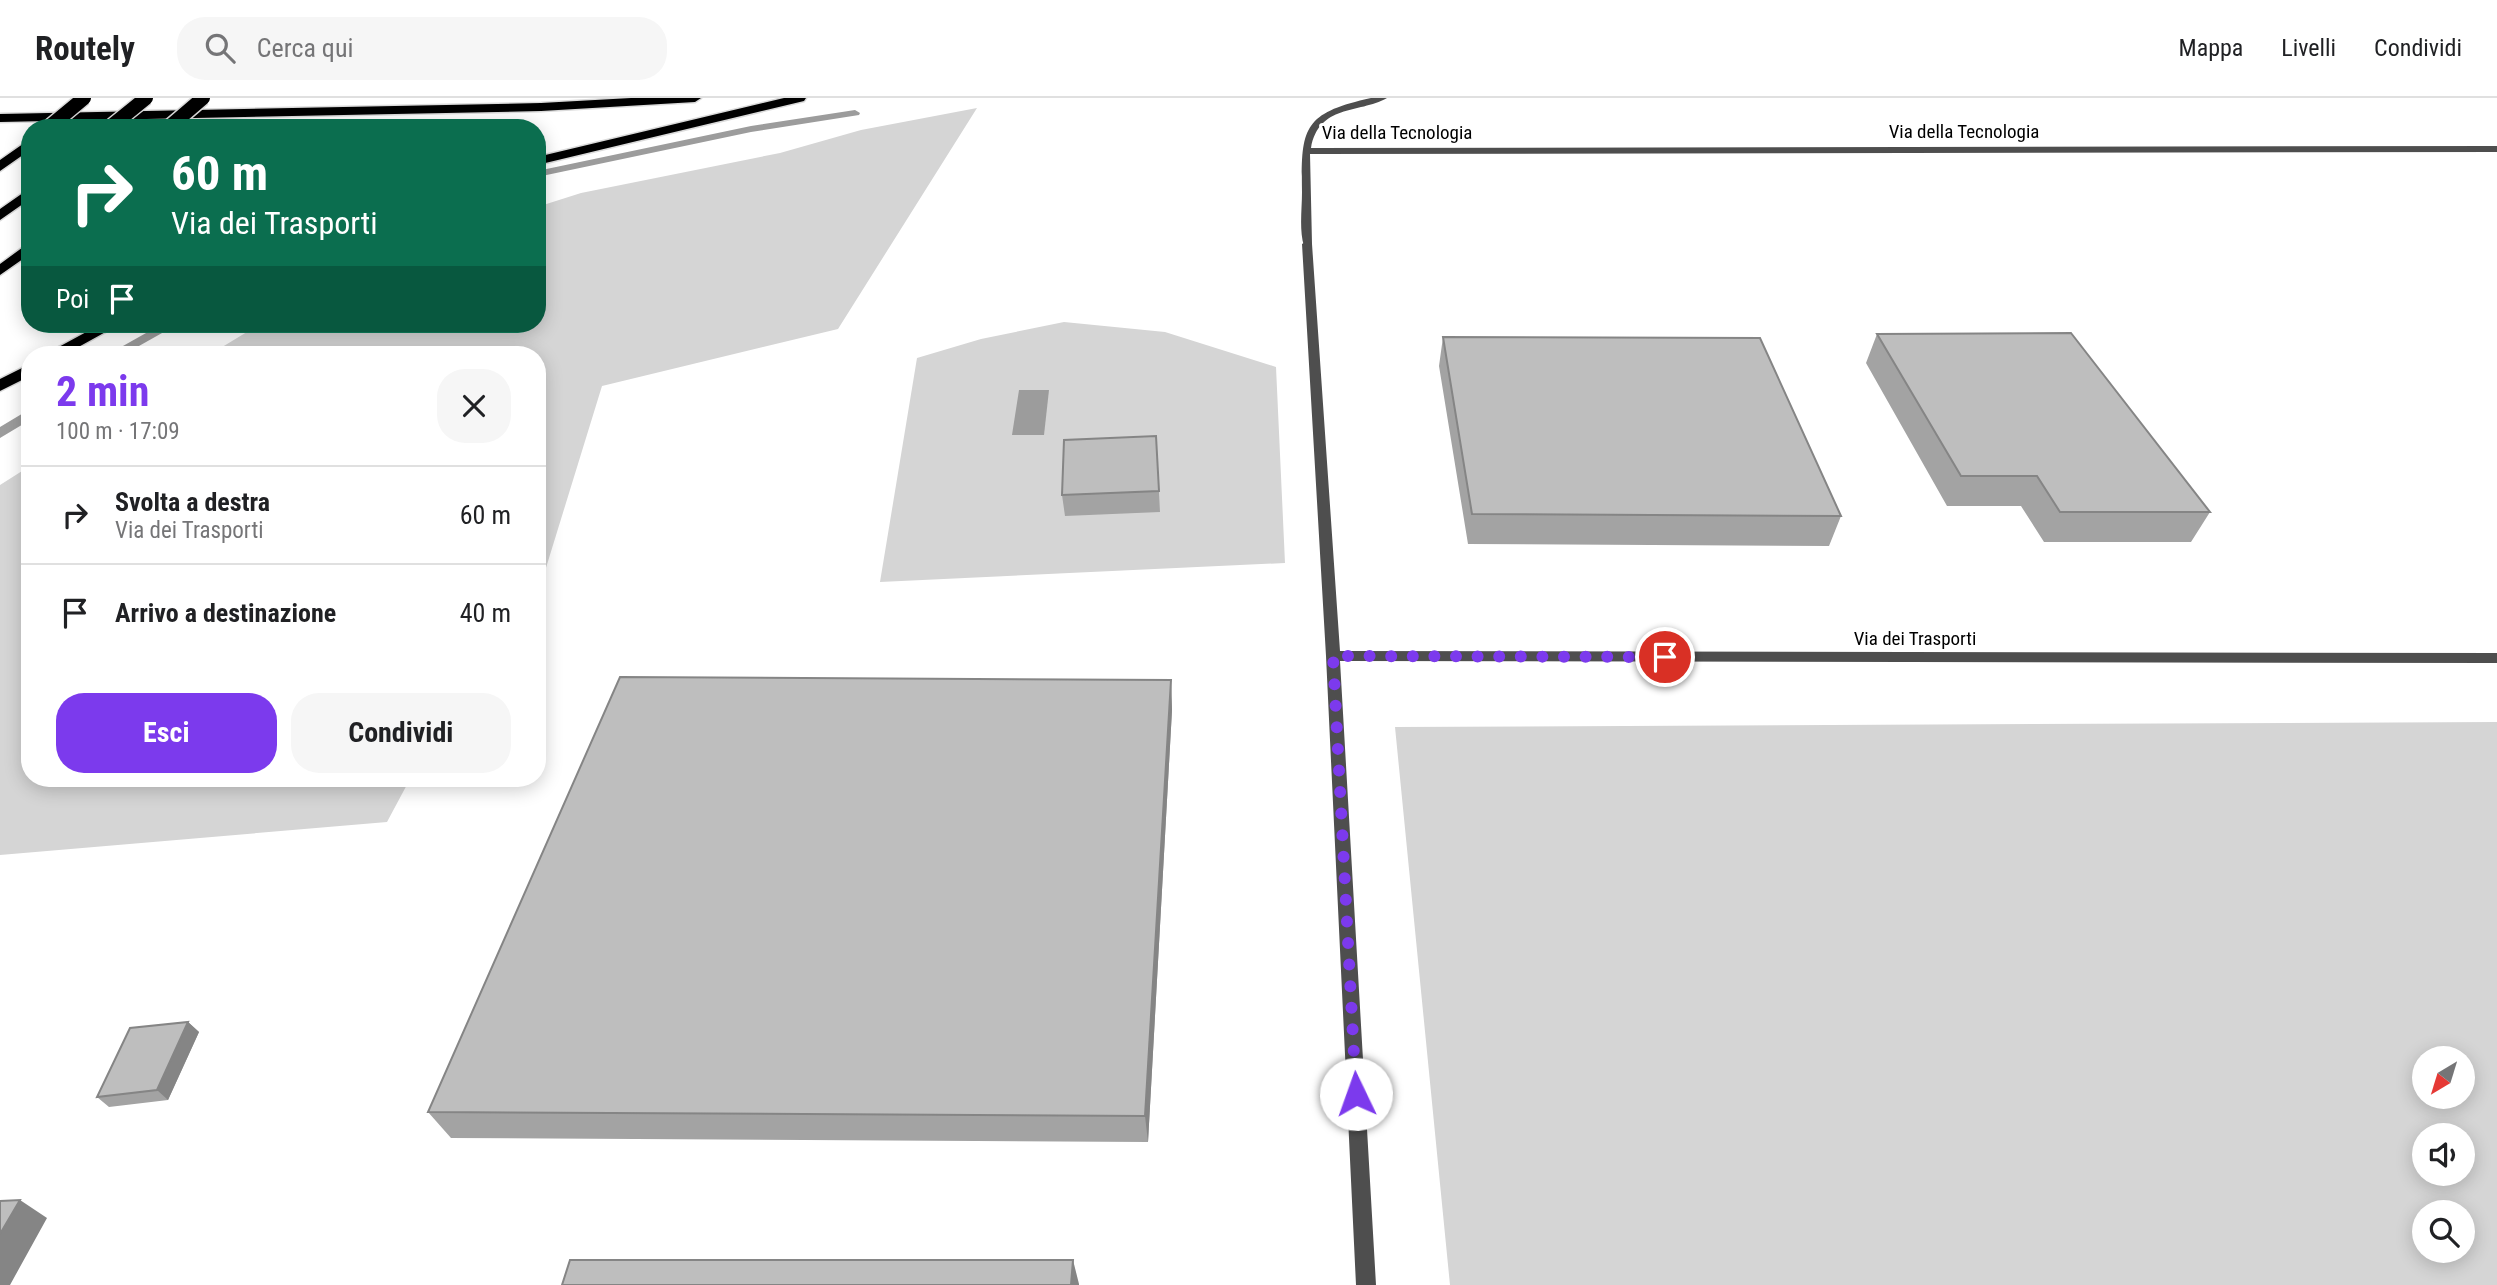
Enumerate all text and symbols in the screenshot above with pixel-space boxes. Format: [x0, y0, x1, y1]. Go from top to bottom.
search box [177, 17, 667, 80]
text: Routely [35, 29, 135, 68]
icon: search [201, 29, 239, 67]
text: Cerca qui [257, 33, 353, 63]
text: Mappa [2179, 34, 2243, 62]
text: Livelli [2281, 34, 2336, 62]
text: Condividi [2374, 34, 2462, 62]
street label: Via della Tecnologia [1889, 120, 2039, 143]
street label: Via della Tecnologia [1322, 121, 1472, 144]
text: 60 m [171, 145, 268, 202]
icon: right [56, 147, 147, 238]
text: Via dei Trasporti [171, 204, 378, 242]
icon: arrive [103, 280, 141, 318]
text: Poi [56, 284, 89, 314]
text: 2 min [56, 367, 149, 416]
button: close [437, 369, 511, 443]
text: 100 m · 17:09 [56, 418, 180, 445]
text: Svolta a destra [115, 487, 270, 517]
icon: right [56, 496, 94, 534]
text: 60 m [460, 500, 511, 530]
text: Via dei Trasporti [115, 517, 264, 544]
icon: arrive [56, 594, 94, 632]
text: Arrivo a destinazione [115, 598, 336, 628]
text: 40 m [460, 598, 511, 628]
pin [1635, 627, 1695, 687]
street label: Via dei Trasporti [1854, 627, 1976, 650]
icon: arrive [1646, 638, 1684, 676]
button: Esci [56, 693, 277, 773]
button: Condividi [291, 693, 511, 773]
north arrow [2412, 1046, 2474, 1110]
map controls [2412, 1046, 2475, 1263]
position arrow [1319, 1057, 1393, 1131]
button: sound [2412, 1123, 2475, 1186]
button: search [2412, 1200, 2475, 1263]

